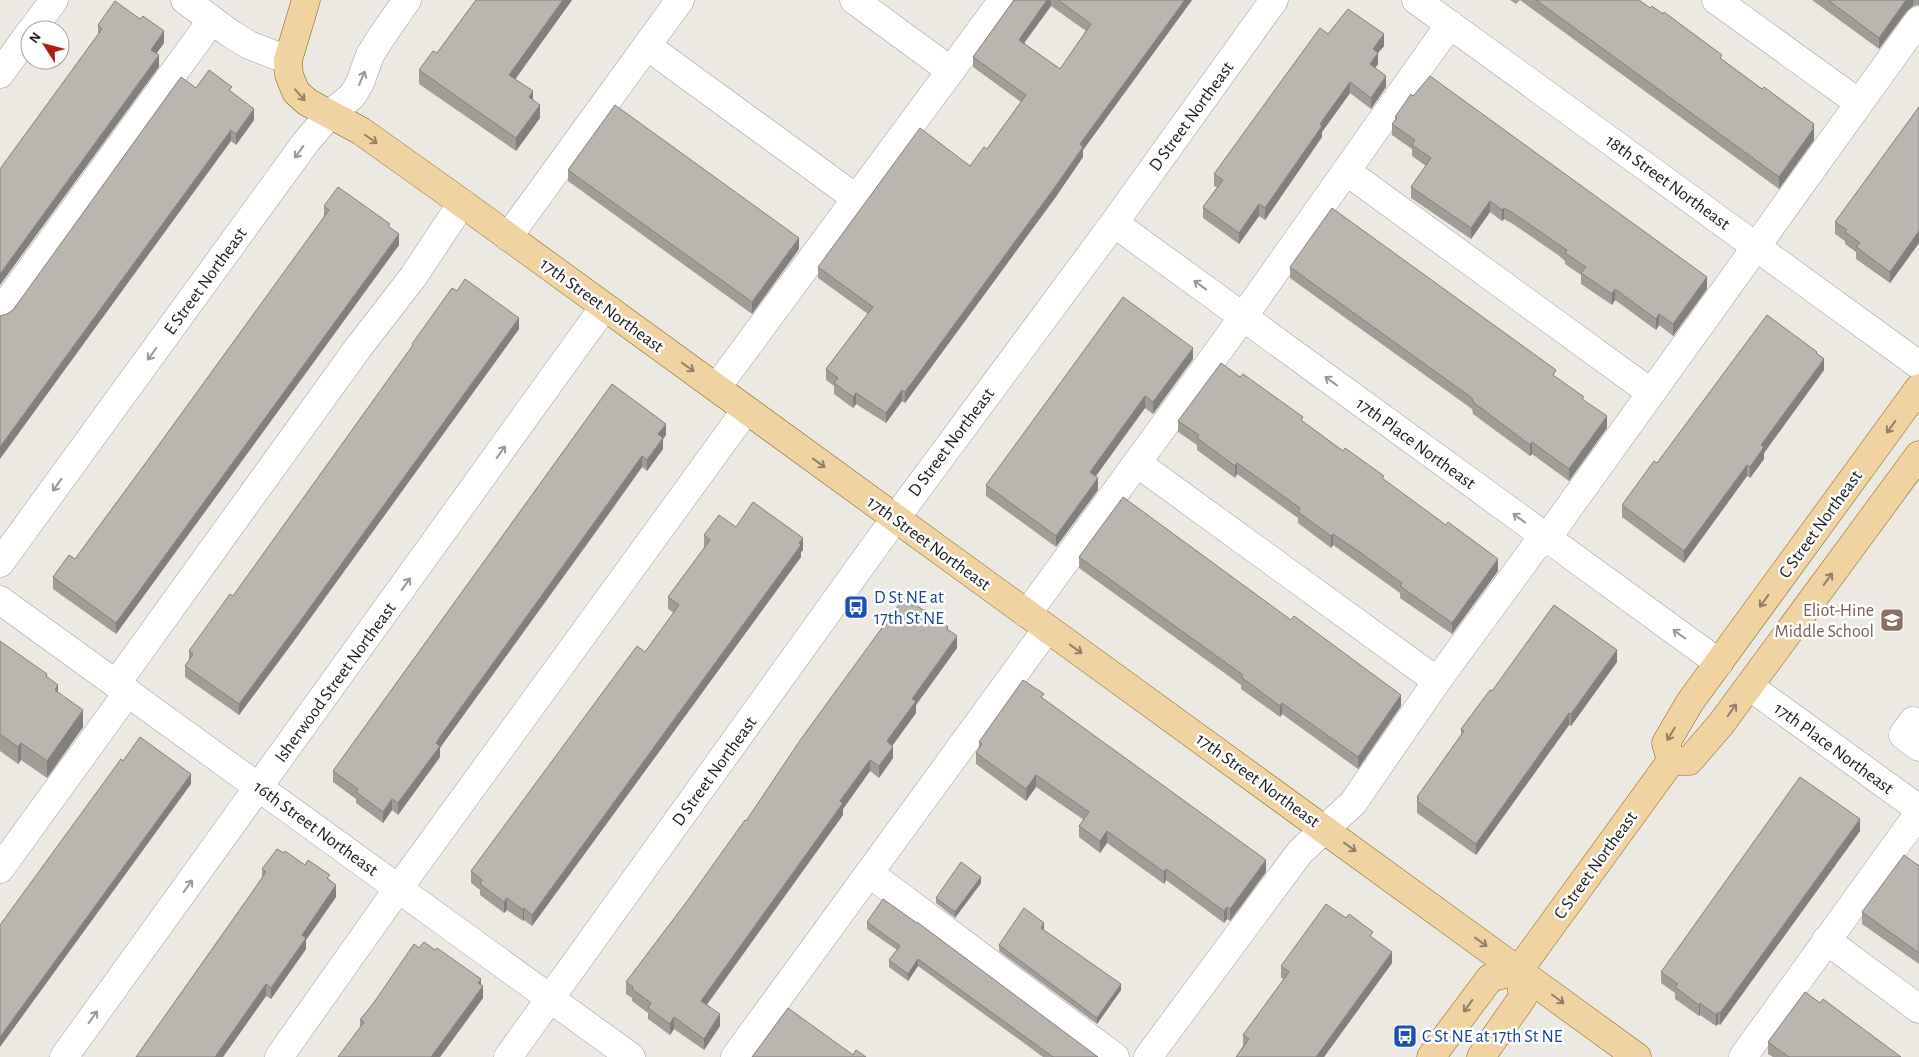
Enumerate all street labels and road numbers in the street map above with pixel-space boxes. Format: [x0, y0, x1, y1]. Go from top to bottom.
street label: D Street Northeast [1146, 58, 1238, 175]
street label: 18th Street Northeast [1602, 132, 1733, 234]
street label: E Street Northeast [161, 225, 251, 338]
street label: 17th Street Northeast [536, 255, 667, 357]
street label: D Street Northeast [905, 385, 998, 500]
street label: 17th Place Northeast [1352, 395, 1479, 493]
street label: C Street Northeast [1776, 467, 1866, 582]
street label: 17th Street Northeast [863, 493, 994, 595]
street label: Isherwood Street Northeast [272, 599, 400, 766]
street label: 17th Place Northeast [1770, 700, 1897, 798]
street label: D Street Northeast [669, 713, 761, 830]
street label: 17th Street Northeast [1192, 730, 1323, 832]
street label: 16th Street Northeast [250, 778, 381, 880]
street label: C Street Northeast [1551, 808, 1641, 923]

